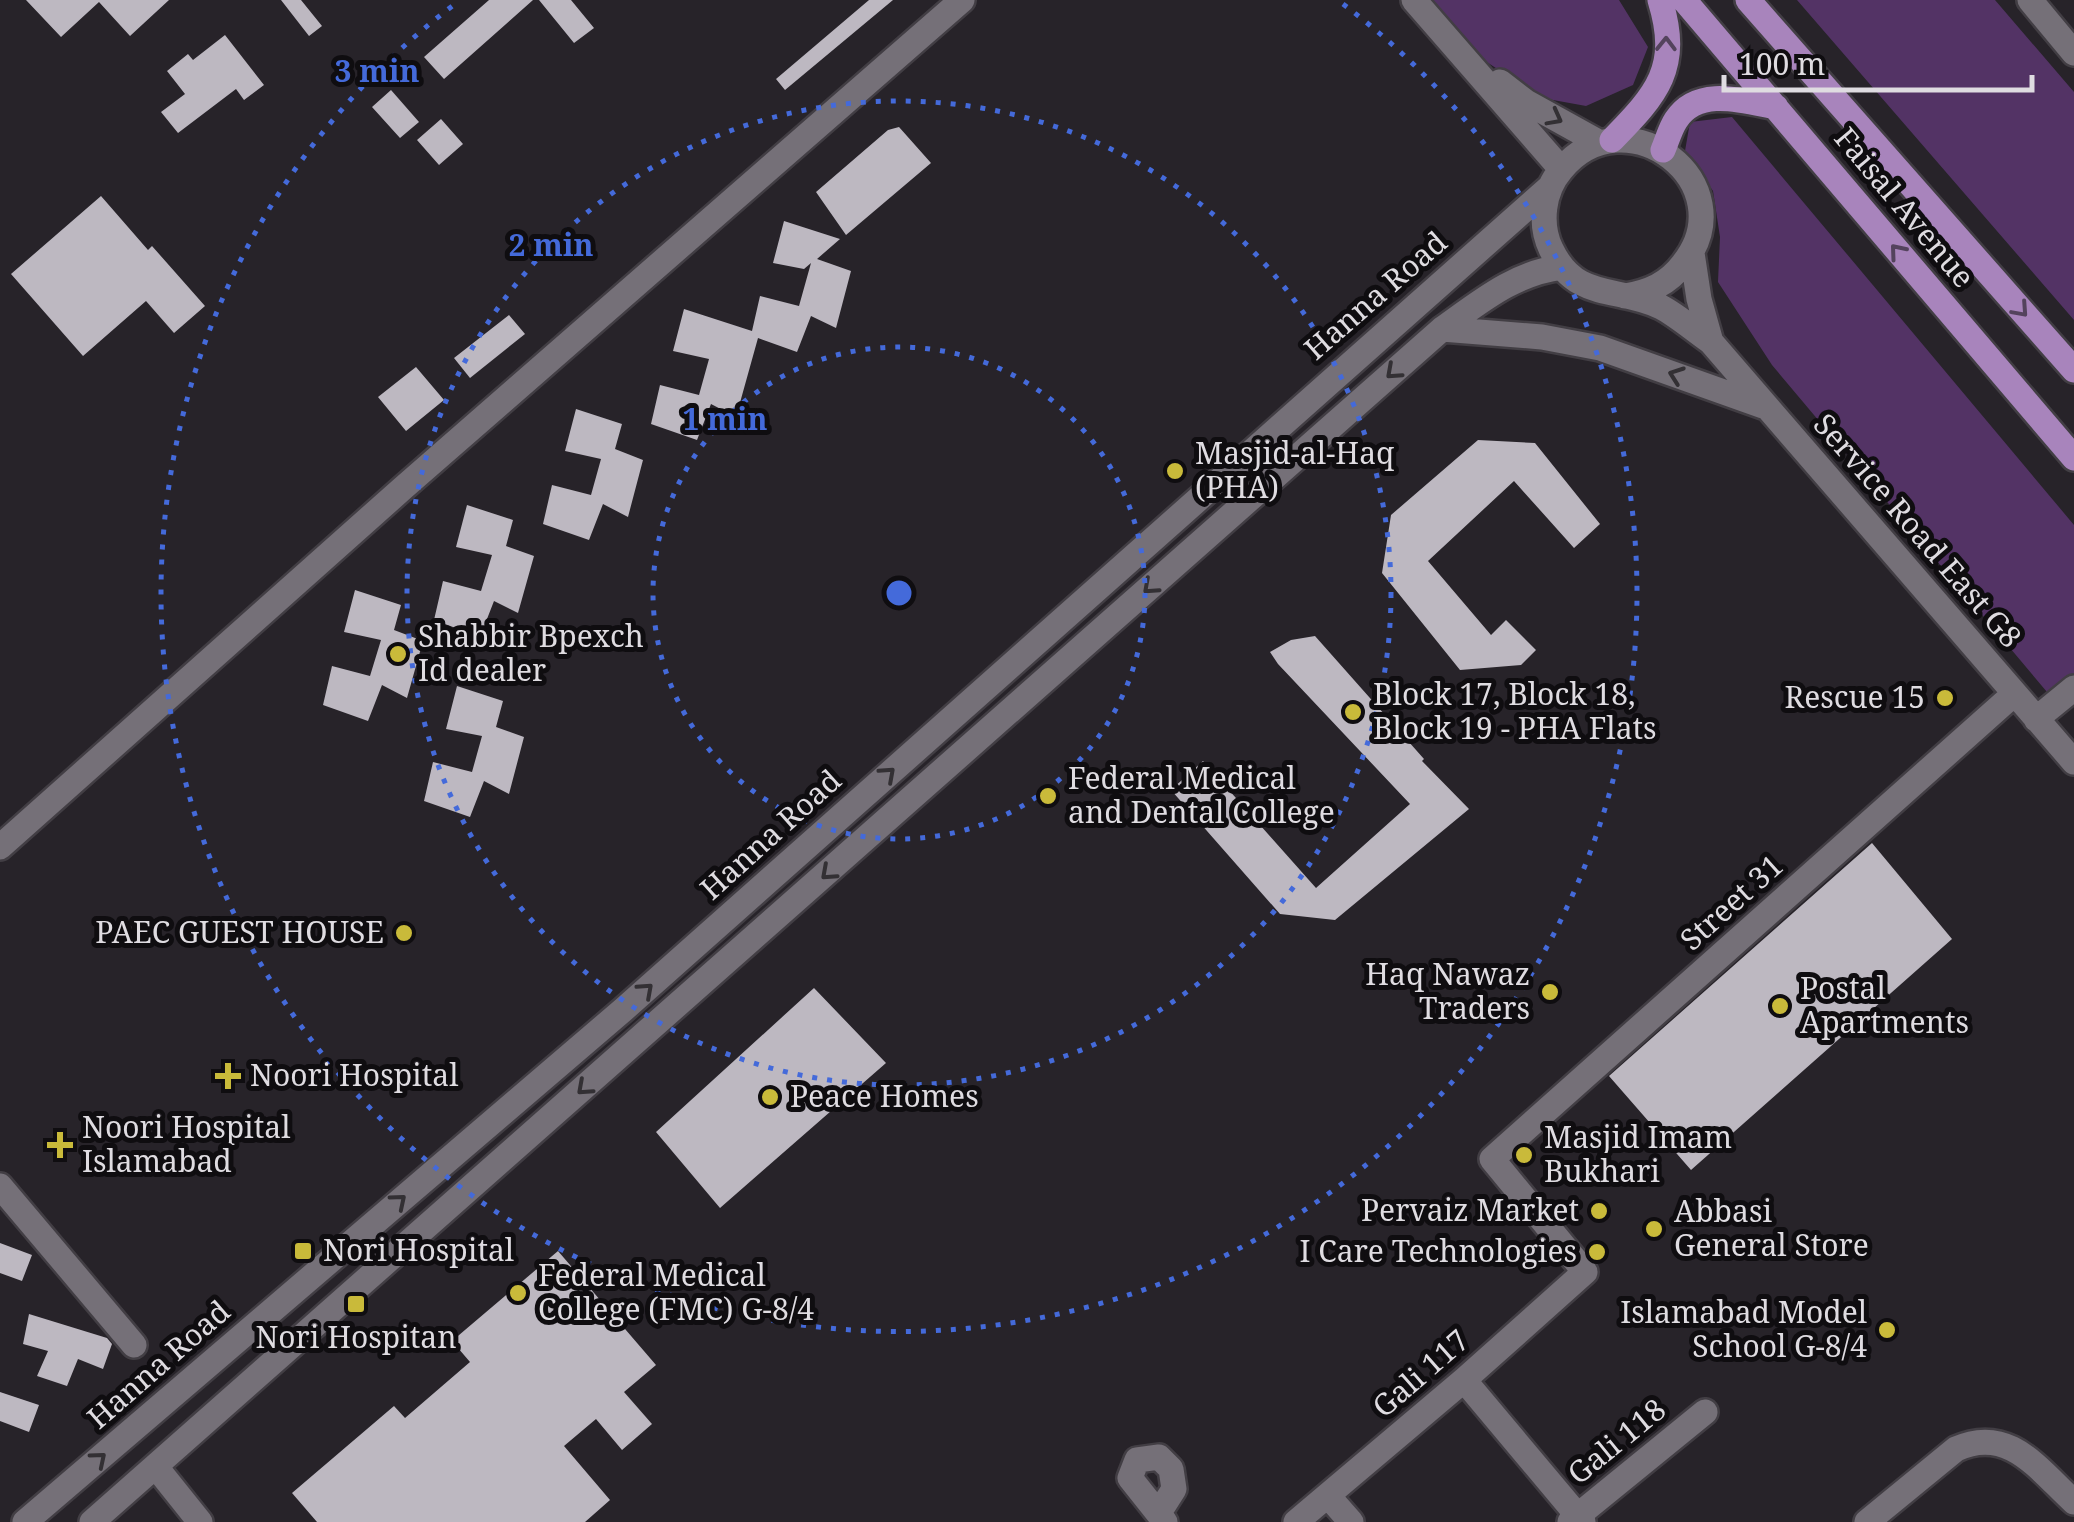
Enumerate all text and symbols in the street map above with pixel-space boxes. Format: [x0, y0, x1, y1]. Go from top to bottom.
scale bar [1724, 30, 2032, 92]
one-way arrow [1655, 36, 1677, 52]
text: 100 m [1739, 43, 1825, 84]
text: 3 min [335, 50, 419, 91]
one-way arrow [1545, 106, 1563, 126]
street label: Faisal Avenue [1826, 118, 1984, 296]
street label: Hanna Road [1295, 222, 1455, 368]
text: 2 min [509, 224, 593, 265]
one-way arrow [1891, 244, 1909, 262]
one-way arrow [2009, 298, 2027, 317]
one-way arrow [1386, 360, 1405, 378]
one-way arrow [1668, 366, 1685, 387]
text: 1 min [683, 398, 767, 439]
street label: Service Road East G8 [1805, 404, 2031, 656]
place label: Masjid-al-Haq (PHA) [1195, 432, 1394, 507]
marker: Masjid-al-Haq (PHA) [1164, 460, 1186, 482]
centre of rings [881, 575, 917, 611]
one-way arrow [1143, 576, 1162, 594]
place label: Shabbir Bpexch Id dealer [418, 615, 644, 690]
marker: Shabbir Bpexch Id dealer [387, 643, 409, 665]
place label: Block 17, Block 18, Block 19 - PHA Flats [1373, 673, 1657, 748]
place label: Rescue 15 [1785, 676, 1925, 717]
marker: Rescue 15 [1934, 687, 1956, 709]
marker: Block 17, Block 18, Block 19 - PHA Flats [1342, 701, 1364, 723]
place label: Federal Medical and Dental College [1068, 757, 1335, 832]
street label: Hanna Road [691, 760, 849, 908]
one-way arrow [876, 767, 895, 785]
marker: Federal Medical and Dental College [1037, 785, 1059, 807]
street label: Street 31 [1671, 845, 1791, 959]
one-way arrow [821, 861, 840, 879]
place label: PAEC GUEST HOUSE [95, 911, 384, 952]
marker: PAEC GUEST HOUSE [393, 922, 415, 944]
place label: Haq Nawaz Traders [1365, 953, 1530, 1028]
place label: Postal Apartments [1800, 967, 1969, 1042]
marker: Haq Nawaz Traders [1539, 981, 1561, 1003]
one-way arrow [634, 983, 652, 1001]
marker: Postal Apartments [1769, 995, 1791, 1017]
place label: Noori Hospital [250, 1054, 458, 1095]
marker: Noori Hospital [215, 1063, 241, 1089]
place label: Peace Homes [790, 1075, 979, 1116]
one-way arrow [578, 1076, 596, 1094]
marker: Peace Homes [759, 1086, 781, 1108]
place label: Noori Hospital Islamabad [82, 1106, 290, 1181]
place label: Masjid Imam Bukhari [1544, 1116, 1732, 1191]
marker: Noori Hospital Islamabad [47, 1132, 73, 1158]
marker: Masjid Imam Bukhari [1513, 1144, 1535, 1166]
place label: Pervaiz Market [1361, 1189, 1579, 1230]
place label: Abbasi General Store [1674, 1190, 1869, 1265]
one-way arrow [387, 1195, 405, 1213]
marker: Pervaiz Market [1588, 1200, 1610, 1222]
marker: Abbasi General Store [1643, 1218, 1665, 1240]
place label: Nori Hospital [323, 1229, 514, 1270]
place label: I Care Technologies [1300, 1230, 1577, 1271]
marker: Nori Hospital [292, 1240, 314, 1262]
marker: I Care Technologies [1586, 1241, 1608, 1263]
place label: Federal Medical College (FMC) G-8/4 [538, 1254, 814, 1329]
marker: Federal Medical College (FMC) G-8/4 [507, 1282, 529, 1304]
street label: Hanna Road [78, 1291, 238, 1437]
place label: Islamabad Model School G-8/4 [1620, 1291, 1867, 1366]
marker: Nori Hospitan [345, 1293, 367, 1315]
place label: Nori Hospitan [255, 1316, 457, 1357]
marker: Islamabad Model School G-8/4 [1876, 1319, 1898, 1341]
street label: Gali 117 [1363, 1320, 1477, 1426]
street label: Gali 118 [1558, 1389, 1674, 1493]
one-way arrow [88, 1453, 106, 1471]

